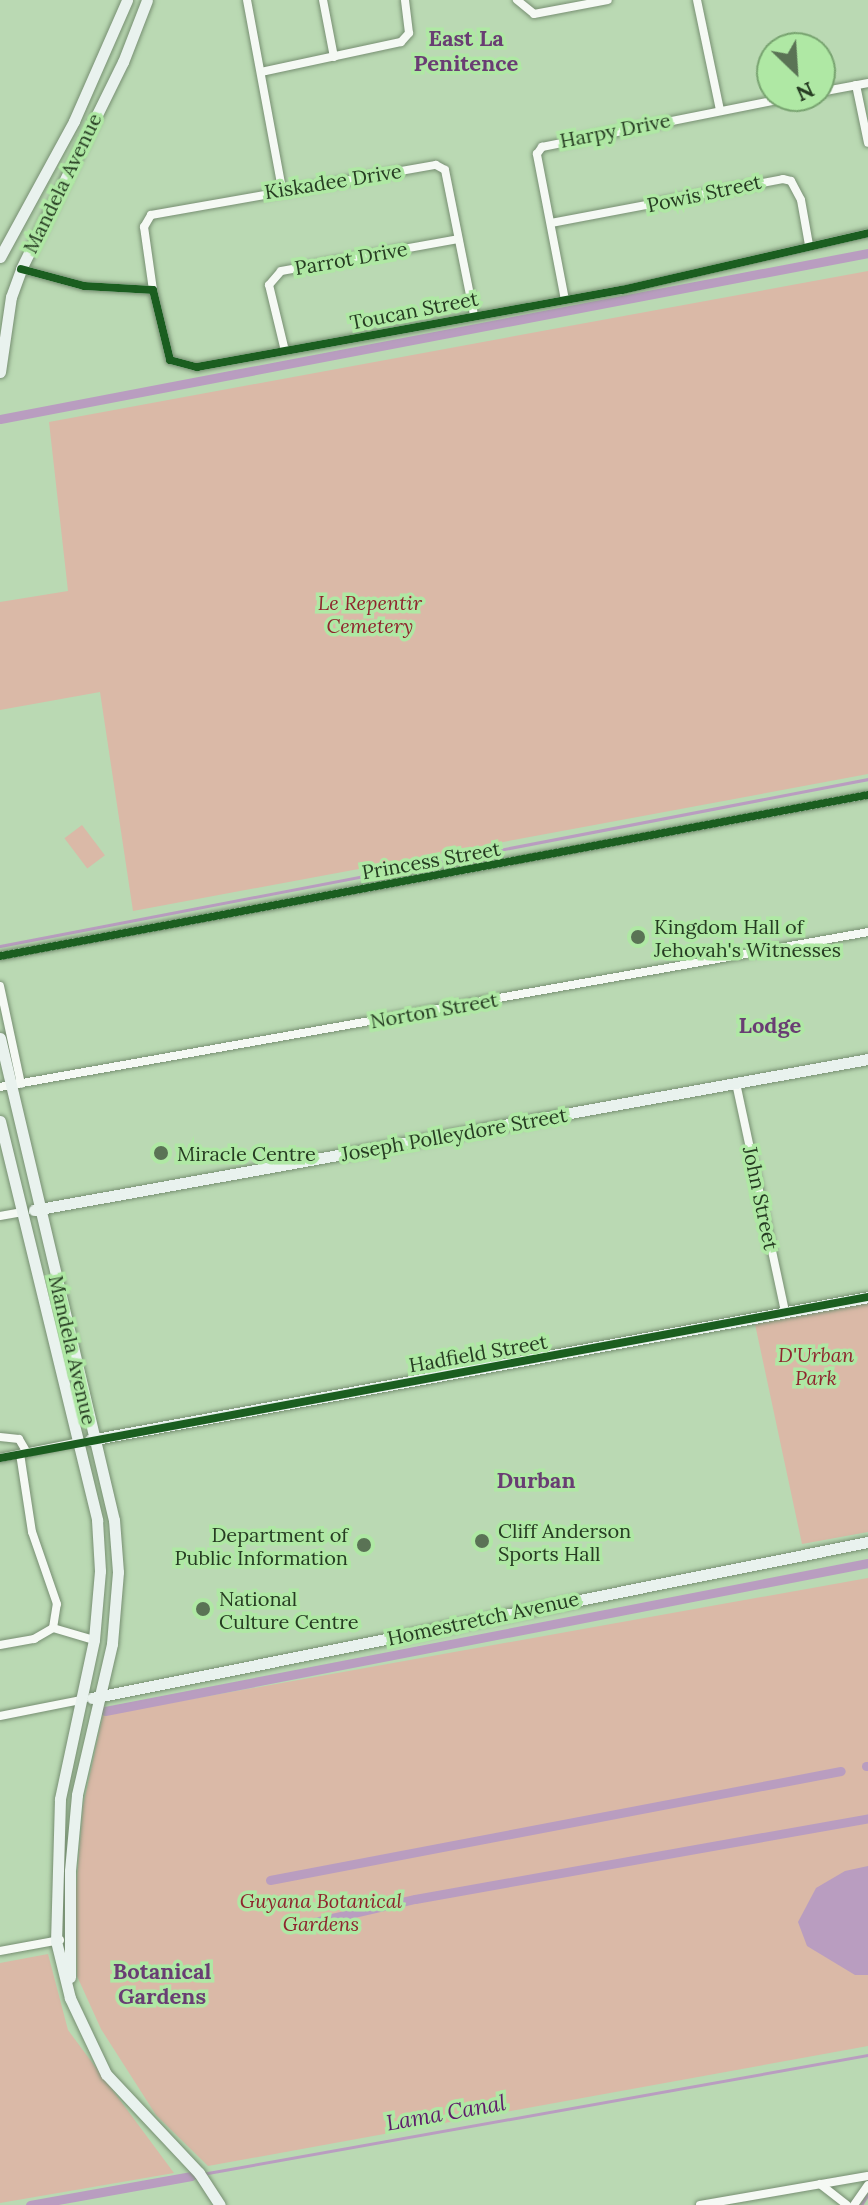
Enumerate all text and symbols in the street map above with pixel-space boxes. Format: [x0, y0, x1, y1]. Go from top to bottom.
district label: East La Penitence [414, 25, 518, 76]
north arrow [756, 32, 836, 112]
text: N [792, 76, 819, 108]
street label: Harpy Drive [558, 108, 672, 152]
street label: Mandela Avenue [18, 109, 106, 257]
street label: Kiskadee Drive [263, 158, 403, 204]
street label: Powis Street [645, 169, 763, 217]
street label: Parrot Drive [293, 236, 409, 280]
street label: Toucan Street [348, 286, 480, 334]
park label: Le Repentir Cemetery [318, 591, 422, 638]
street label: Princess Street [360, 836, 502, 884]
place label: Kingdom Hall of Jehovah's Witnesses [654, 914, 841, 961]
marker: Kingdom Hall of Jehovah's Witnesses [629, 928, 647, 946]
street label: Norton Street [368, 987, 500, 1033]
district label: Lodge [739, 1013, 801, 1039]
street label: Joseph Polleydore Street [339, 1102, 569, 1166]
place label: Miracle Centre [177, 1141, 316, 1165]
marker: Miracle Centre [152, 1144, 170, 1162]
street label: John Street [738, 1144, 784, 1252]
street label: Mandela Avenue [44, 1273, 102, 1427]
street label: Hadfield Street [407, 1329, 549, 1377]
park label: D'Urban Park [778, 1343, 854, 1390]
district label: Durban [497, 1468, 575, 1494]
place label: Cliff Anderson Sports Hall [498, 1518, 631, 1565]
place label: Department of Public Information [174, 1522, 348, 1569]
marker: Cliff Anderson Sports Hall [473, 1532, 491, 1550]
marker: Department of Public Information [355, 1536, 373, 1554]
place label: National Culture Centre [219, 1586, 359, 1633]
street label: Homestretch Avenue [385, 1586, 581, 1650]
marker: National Culture Centre [194, 1600, 212, 1618]
park label: Guyana Botanical Gardens [240, 1888, 402, 1935]
district label: Botanical Gardens [113, 1958, 211, 2010]
water label: Lama Canal [384, 2090, 508, 2136]

